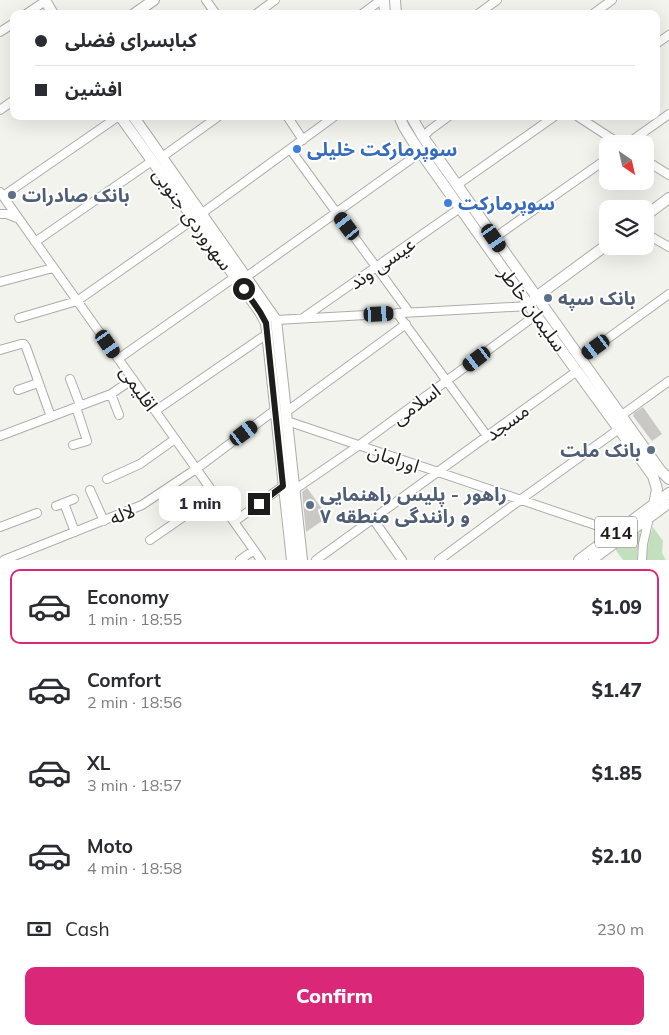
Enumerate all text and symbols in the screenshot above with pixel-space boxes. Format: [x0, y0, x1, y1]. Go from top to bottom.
text: کبابسرای فضلی [65, 28, 197, 52]
text: افشین [65, 77, 122, 101]
north arrow [599, 135, 654, 190]
map controls [599, 135, 654, 255]
place label: سوپرمارکت خلیلی [307, 137, 457, 162]
marker: سوپرمارکت خلیلی [291, 143, 303, 155]
street label: سهروردی جنوبی [148, 163, 238, 275]
place label: بانک صادرات [22, 183, 130, 207]
marker: بانک صادرات [6, 189, 18, 201]
place label: سوپرمارکت [458, 191, 555, 216]
marker: سوپرمارکت [442, 197, 454, 209]
button: layers [599, 200, 654, 255]
car [331, 210, 362, 242]
car [479, 221, 508, 255]
street label: عیسی وند [344, 232, 420, 294]
street label: سلیمان خاطر [494, 261, 572, 356]
route start [233, 278, 255, 300]
place label: بانک سپه [558, 286, 636, 311]
marker: بانک سپه [542, 292, 554, 304]
car [363, 306, 394, 322]
car [93, 327, 122, 361]
car [579, 332, 612, 362]
car [460, 344, 493, 374]
street label: اقلیمی [115, 360, 163, 416]
street label: اسلامی [387, 378, 445, 430]
street label: مسجد [480, 398, 534, 446]
car [227, 418, 260, 448]
street label: اورامان [365, 438, 423, 478]
place label: بانک ملت [560, 438, 641, 462]
marker: بانک ملت [645, 444, 657, 456]
place label: راهور - پلیس راهنمایی و رانندگی منطقه ۷ [320, 482, 507, 528]
callout: 1 min [159, 486, 242, 522]
text: 1 min [179, 493, 221, 513]
route end [248, 493, 270, 515]
street label: لاله [106, 498, 138, 530]
marker: راهور - پلیس راهنمایی و رانندگی منطقه ۷ [304, 499, 316, 511]
road number: 414 [595, 516, 637, 548]
icon: car [27, 584, 72, 629]
text: Economy [87, 585, 169, 609]
text: $1.09 [591, 595, 642, 619]
text: 1 min · 18:55 [87, 609, 182, 629]
icon: car [27, 667, 72, 712]
text: Comfort [87, 668, 161, 692]
text: $1.47 [591, 678, 642, 702]
text: 2 min · 18:56 [87, 692, 182, 712]
icon: car [27, 750, 72, 795]
text: XL [87, 751, 110, 775]
text: $1.85 [591, 761, 642, 785]
text: 3 min · 18:57 [87, 775, 182, 795]
icon: car [27, 833, 72, 878]
text: Moto [87, 834, 133, 858]
text: $2.10 [591, 844, 642, 868]
text: 4 min · 18:58 [87, 858, 182, 878]
icon: cash [25, 915, 53, 943]
text: Cash [65, 917, 110, 941]
text: 230 m [597, 919, 644, 939]
button: Confirm [25, 967, 644, 1025]

